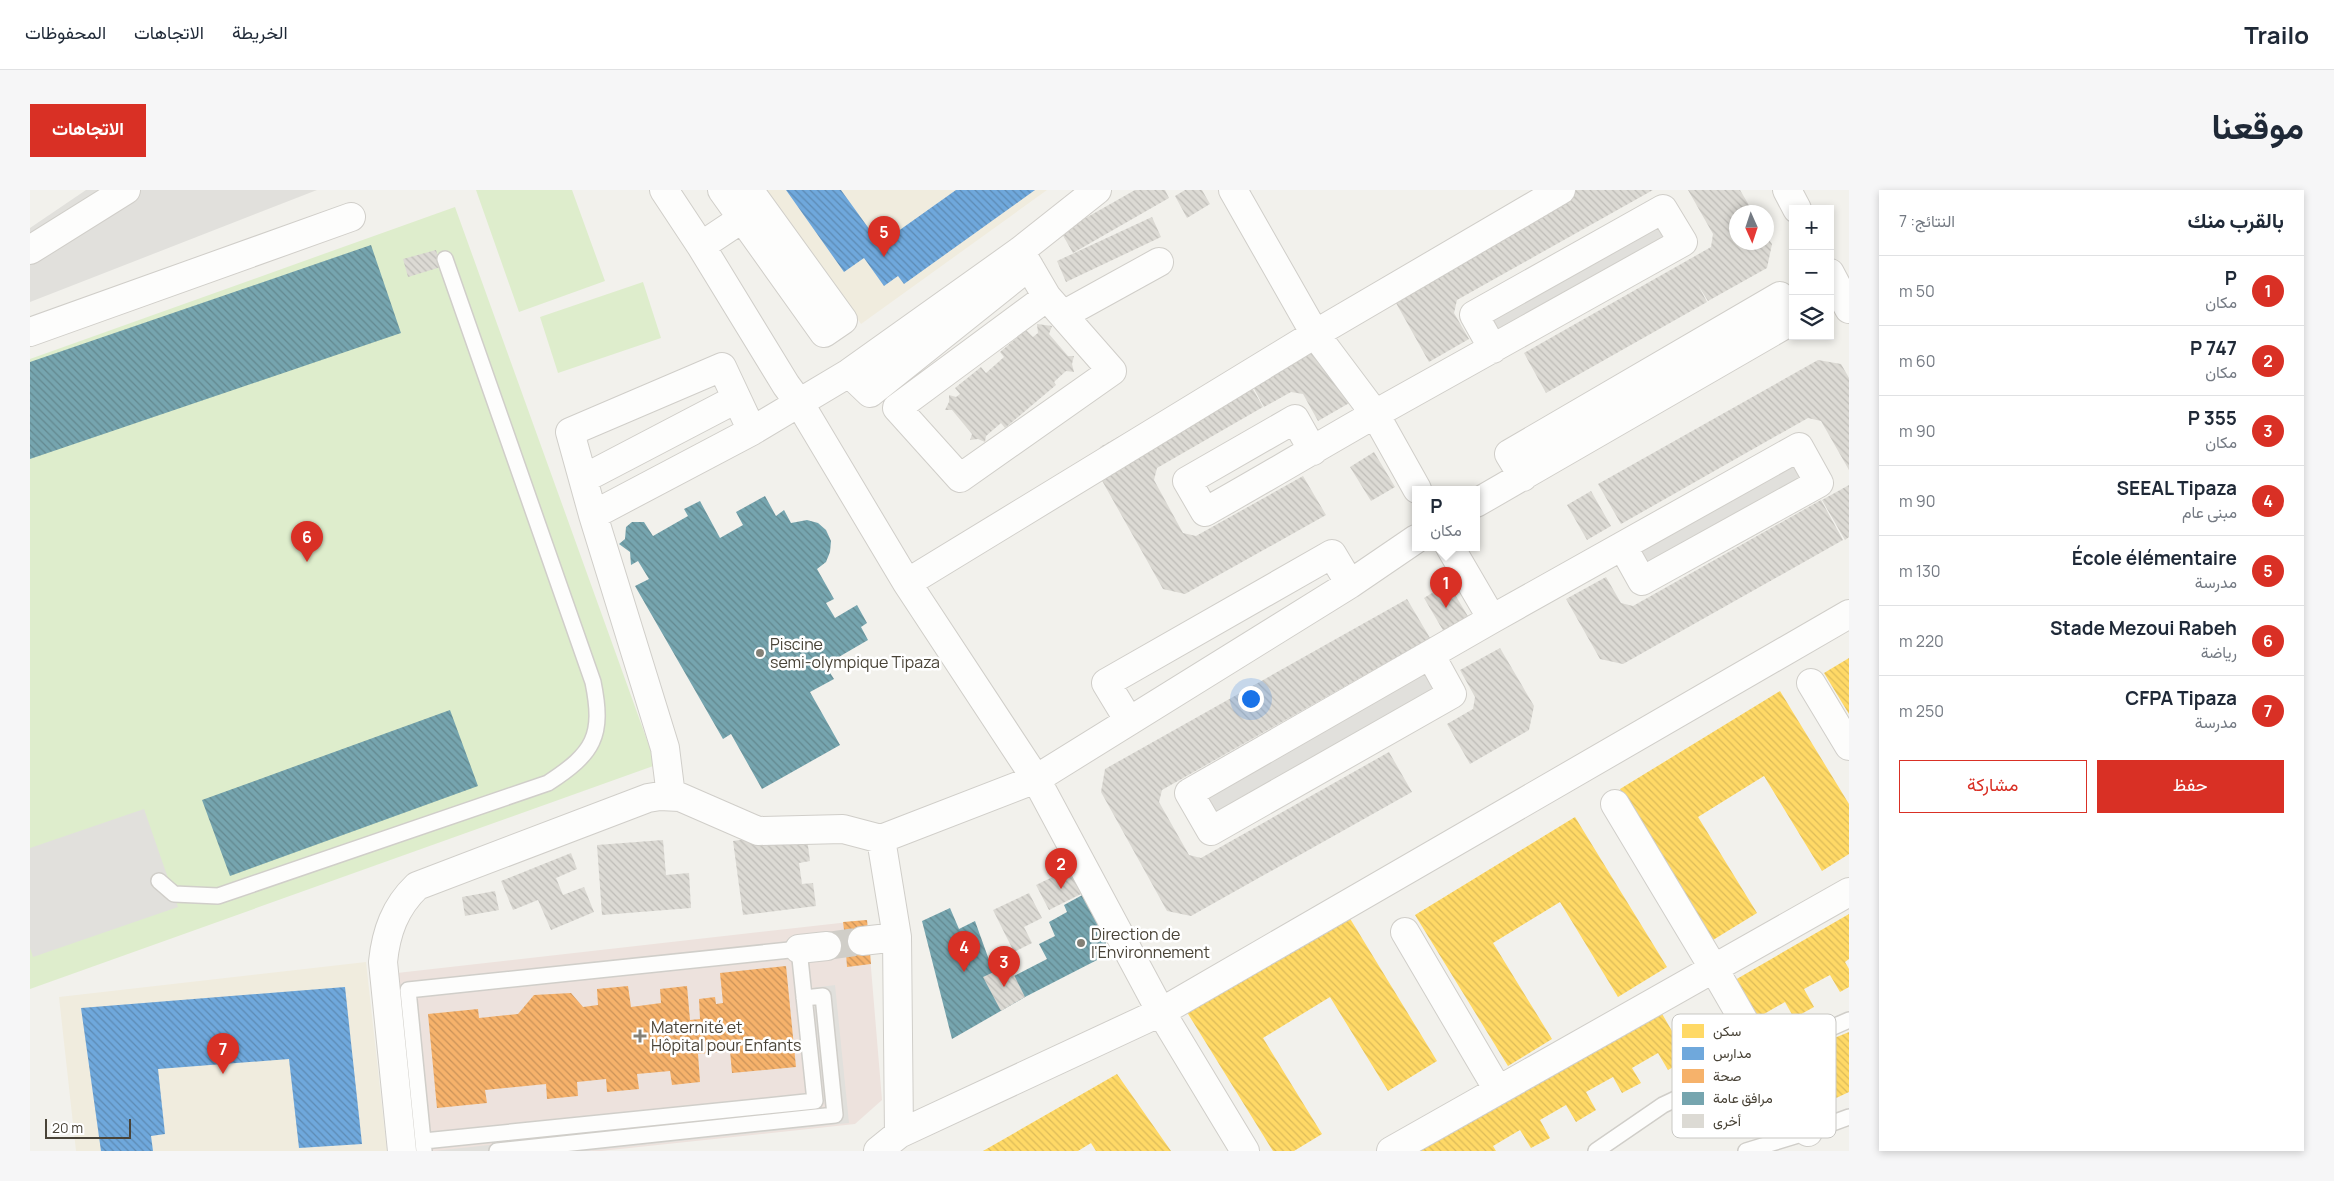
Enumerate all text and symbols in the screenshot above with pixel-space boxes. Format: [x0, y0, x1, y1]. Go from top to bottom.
text: Trailo [2244, 18, 2309, 51]
text: المحفوظات [25, 20, 106, 44]
text: الاتجاهات [134, 20, 204, 44]
text: الخريطة [232, 20, 288, 44]
text: موقعنا [2211, 102, 2304, 150]
button: الاتجاهات [30, 104, 146, 157]
north arrow [1729, 205, 1774, 250]
map controls [1789, 205, 1834, 340]
button: + [1789, 205, 1834, 250]
text: بالقرب منك [2188, 206, 2284, 234]
text: النتائج: 7 [1899, 210, 1955, 232]
pin: 5 [868, 216, 900, 257]
button: − [1789, 250, 1834, 295]
text: P [2225, 265, 2237, 291]
text: 50 m [1899, 280, 1935, 302]
text: 1 [2265, 280, 2272, 302]
text: مكان [2205, 291, 2237, 313]
button: layers [1789, 295, 1834, 340]
text: P 747 [2190, 335, 2237, 361]
text: 60 m [1899, 350, 1935, 372]
text: 2 [2263, 350, 2273, 372]
text: مكان [2205, 361, 2237, 383]
text: P 355 [2188, 405, 2237, 431]
text: 90 m [1899, 420, 1935, 442]
text: 3 [2263, 420, 2273, 442]
text: مكان [2205, 431, 2237, 453]
text: SEEAL Tipaza [2117, 475, 2237, 501]
popup [1412, 486, 1480, 551]
text: 90 m [1899, 490, 1935, 512]
text: 4 [2263, 490, 2273, 512]
text: P [1430, 493, 1442, 519]
text: مبنى عام [2182, 501, 2237, 523]
text: مكان [1430, 519, 1462, 541]
pin: 6 [291, 521, 323, 562]
text: École élémentaire [2072, 545, 2237, 571]
text: 130 m [1899, 560, 1941, 582]
text: 5 [2263, 560, 2273, 582]
pin: 1 [1430, 567, 1462, 608]
text: مدرسة [2195, 571, 2237, 593]
text: Stade Mezoui Rabeh [2050, 615, 2237, 641]
text: 220 m [1899, 630, 1944, 652]
text: 6 [2263, 630, 2273, 652]
place label: Piscine semi-olympique Tipaza [770, 633, 940, 673]
text: رياضة [2201, 641, 2237, 663]
marker: Piscine semi-olympique Tipaza [754, 647, 766, 659]
text: CFPA Tipaza [2125, 685, 2237, 711]
your location [1238, 686, 1264, 712]
text: 250 m [1899, 700, 1944, 722]
text: 7 [2264, 700, 2272, 722]
text: مدرسة [2195, 711, 2237, 733]
button: مشاركة [1899, 760, 2087, 813]
button: حفظ [2097, 760, 2284, 813]
pin: 2 [1045, 848, 1077, 889]
place label: Direction de l'Environnement [1091, 923, 1210, 963]
pin: 4 [948, 931, 980, 972]
marker: Direction de l'Environnement [1075, 937, 1087, 949]
pin: 3 [988, 946, 1020, 987]
legend [1672, 1014, 1836, 1138]
place label: Maternité et Hôpital pour Enfants [651, 1016, 802, 1056]
text: سكن [1713, 1021, 1741, 1040]
marker: Maternité et Hôpital pour Enfants [633, 1029, 647, 1043]
pin: 7 [207, 1033, 239, 1074]
text: مدارس [1713, 1043, 1751, 1062]
text: صحة [1713, 1066, 1742, 1085]
text: مرافق عامة [1713, 1088, 1773, 1107]
text: أخرى [1713, 1111, 1741, 1130]
scale bar [45, 1116, 131, 1139]
text: 20 m [52, 1118, 83, 1137]

